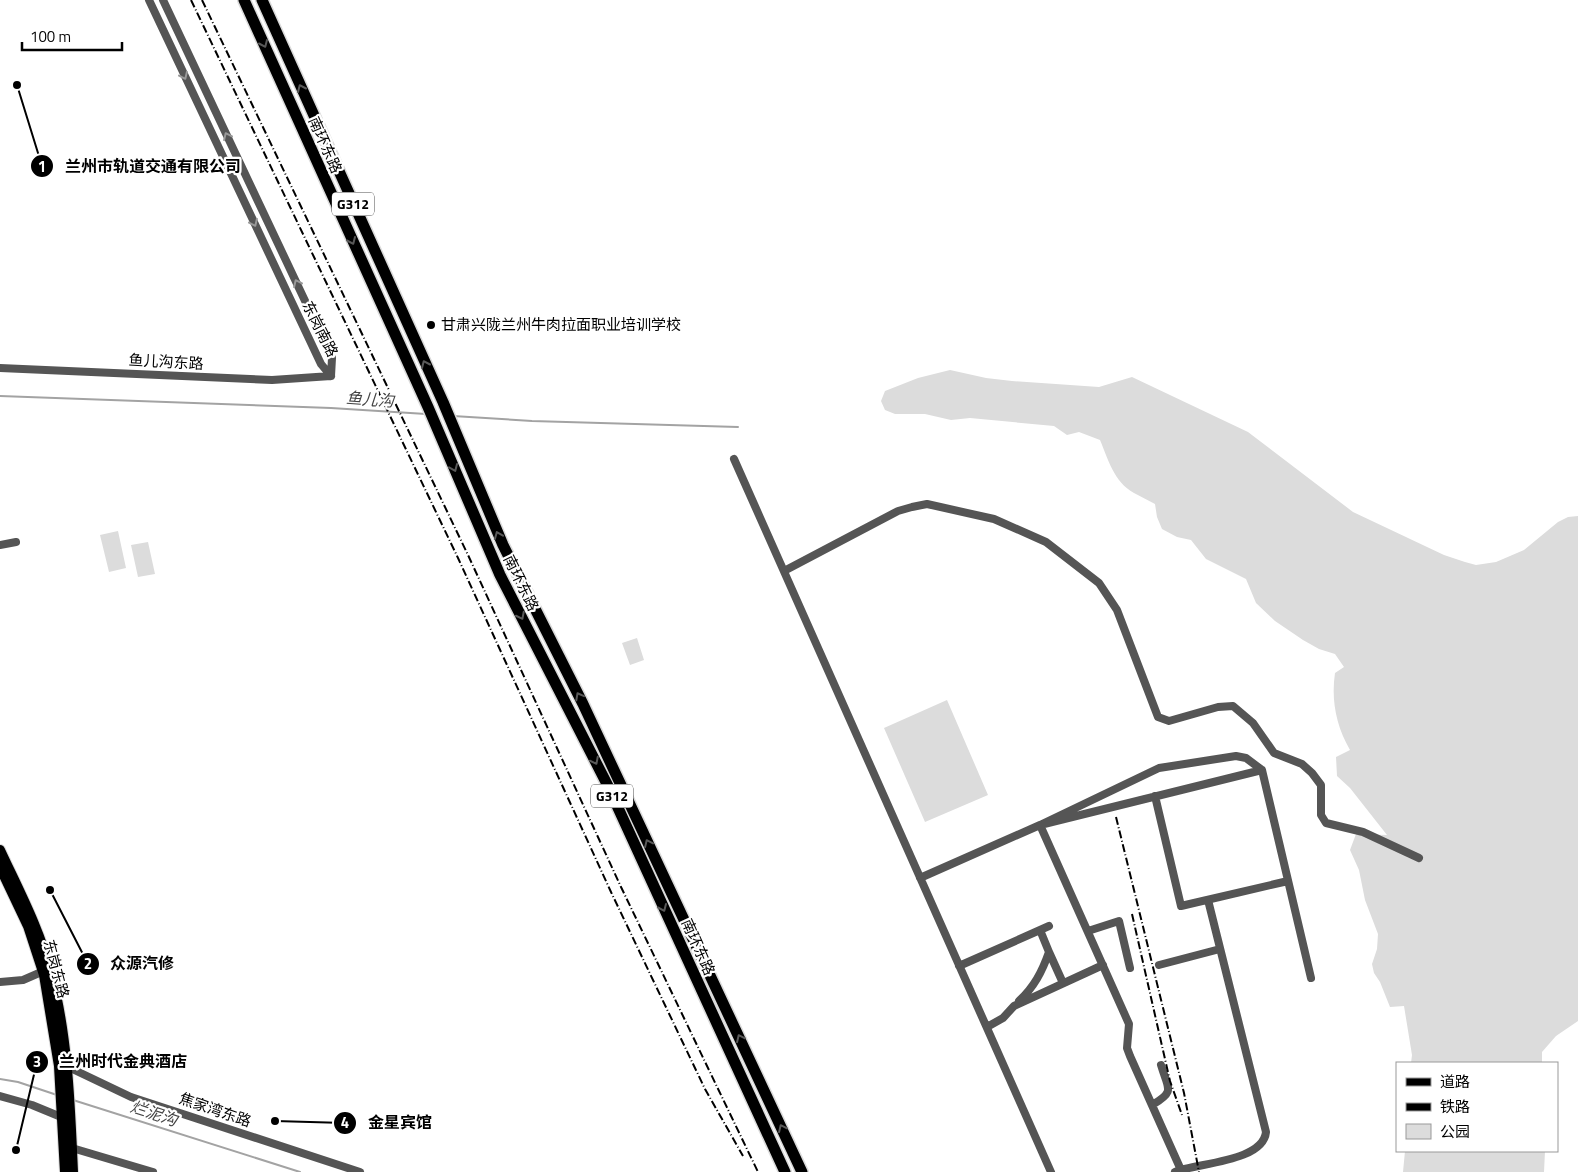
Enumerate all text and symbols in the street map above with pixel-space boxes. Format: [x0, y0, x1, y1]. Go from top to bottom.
scale bar [22, 20, 122, 52]
text: 100 m [30, 25, 71, 48]
one-way arrow [257, 39, 268, 48]
one-way arrow [178, 71, 189, 80]
one-way arrow [297, 84, 308, 93]
street label: 南环东路 [303, 113, 348, 177]
one-way arrow [223, 132, 234, 141]
callout: 兰州市轨道交通有限公司 [30, 151, 251, 182]
text: 兰州市轨道交通有限公司 [65, 154, 241, 178]
text: 1 [38, 155, 46, 178]
road number: G312 [332, 192, 374, 215]
one-way arrow [248, 218, 258, 227]
one-way arrow [346, 236, 356, 245]
one-way arrow [293, 279, 303, 288]
street label: 东岗南路 [297, 297, 344, 361]
place label: 甘肃兴陇兰州牛肉拉面职业培训学校 [441, 313, 681, 336]
marker: 甘肃兴陇兰州牛肉拉面职业培训学校 [425, 319, 437, 331]
street label: 鱼儿沟东路 [128, 348, 204, 375]
one-way arrow [421, 360, 432, 369]
water label: 鱼儿沟 [345, 385, 397, 413]
one-way arrow [447, 463, 458, 472]
one-way arrow [494, 531, 505, 540]
street label: 南环东路 [498, 551, 545, 615]
one-way arrow [515, 611, 525, 620]
one-way arrow [575, 692, 585, 701]
one-way arrow [589, 756, 599, 765]
road number: G312 [591, 784, 633, 808]
one-way arrow [644, 839, 655, 848]
one-way arrow [657, 903, 668, 912]
street label: 南环东路 [676, 915, 721, 979]
street label: 东岗东路 [38, 937, 75, 1001]
callout: 众源汽修 [75, 948, 184, 979]
text: 众源汽修 [110, 951, 174, 975]
text: 2 [84, 952, 92, 975]
one-way arrow [736, 1034, 746, 1043]
callout: 兰州时代金典酒店 [24, 1046, 197, 1077]
text: 兰州时代金典酒店 [59, 1049, 187, 1073]
text: 3 [33, 1050, 41, 1073]
legend [1396, 1062, 1558, 1152]
text: 道路 [1440, 1070, 1470, 1093]
street label: 焦家湾东路 [176, 1086, 254, 1133]
water label: 烂泥沟 [127, 1094, 182, 1132]
text: 铁路 [1440, 1095, 1470, 1118]
callout: 金星宾馆 [333, 1107, 442, 1138]
text: 金星宾馆 [368, 1110, 432, 1134]
text: 4 [341, 1111, 349, 1134]
text: 公园 [1440, 1120, 1470, 1143]
one-way arrow [778, 1124, 788, 1133]

